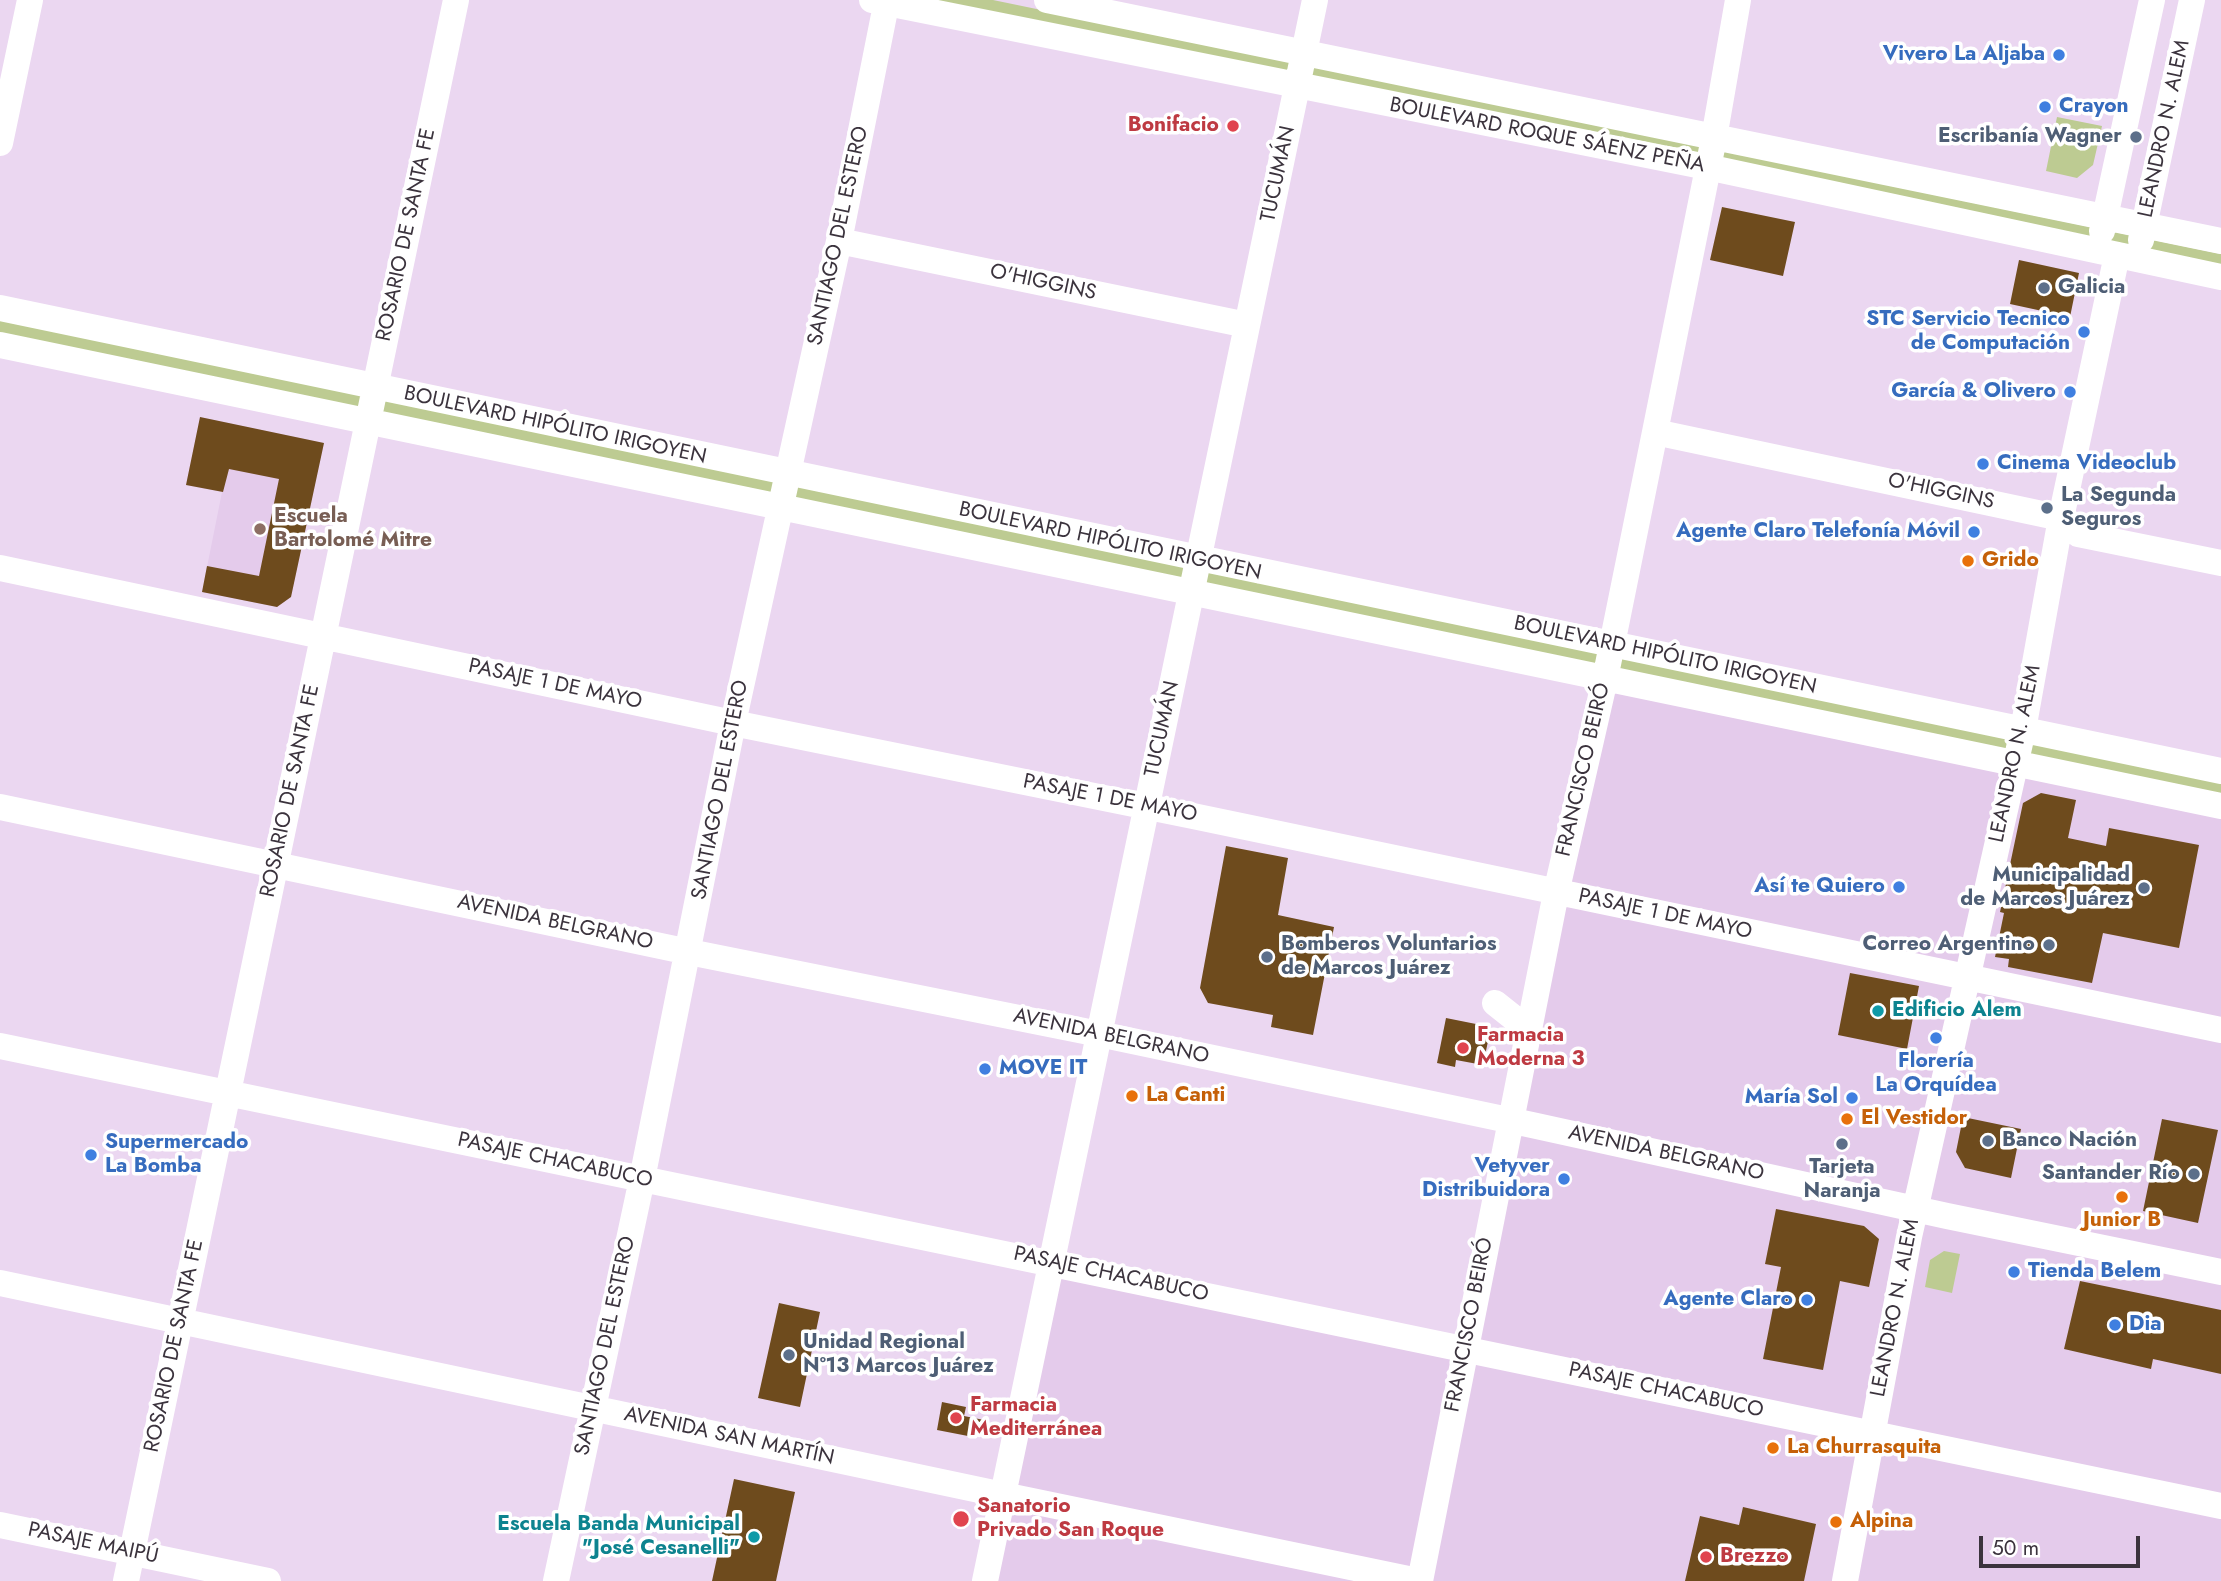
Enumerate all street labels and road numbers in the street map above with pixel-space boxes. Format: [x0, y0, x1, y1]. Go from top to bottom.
street label: LEANDRO N. ALEM [2134, 38, 2196, 220]
street label: BOULEVARD ROQUE SÁENZ PEÑA [1387, 93, 1707, 179]
street label: SANTIAGO DEL ESTERO [803, 124, 875, 348]
street label: TUCUMÁN [1257, 124, 1301, 224]
street label: ROSARIO DE SANTA FE [372, 126, 442, 344]
street label: O'HIGGINS [987, 259, 1099, 307]
street label: BOULEVARD HIPÓLITO IRIGOYEN [401, 382, 709, 470]
street label: O'HIGGINS [1885, 468, 1997, 516]
street label: BOULEVARD HIPÓLITO IRIGOYEN [956, 498, 1264, 586]
street label: BOULEVARD HIPÓLITO IRIGOYEN [1511, 612, 1819, 700]
street label: PASAJE 1 DE MAYO [466, 654, 644, 716]
street label: LEANDRO N. ALEM [1985, 663, 2047, 845]
street label: SANTIAGO DEL ESTERO [687, 678, 755, 902]
street label: TUCUMÁN [1141, 679, 1185, 779]
street label: FRANCISCO BEIRÓ [1552, 681, 1616, 859]
street label: ROSARIO DE SANTA FE [256, 682, 326, 900]
street label: PASAJE 1 DE MAYO [1021, 770, 1199, 828]
street label: PASAJE 1 DE MAYO [1576, 884, 1754, 946]
street label: AVENIDA BELGRANO [455, 890, 655, 956]
street label: AVENIDA BELGRANO [1011, 1004, 1211, 1070]
street label: AVENIDA BELGRANO [1566, 1121, 1766, 1187]
street label: PASAJE CHACABUCO [455, 1128, 655, 1194]
street label: LEANDRO N. ALEM [1866, 1217, 1926, 1399]
street label: SANTIAGO DEL ESTERO [570, 1234, 642, 1458]
street label: FRANCISCO BEIRÓ [1441, 1235, 1499, 1415]
street label: ROSARIO DE SANTA FE [140, 1237, 210, 1455]
street label: PASAJE CHACABUCO [1011, 1242, 1211, 1308]
street label: PASAJE CHACABUCO [1566, 1358, 1766, 1424]
street label: AVENIDA SAN MARTÍN [622, 1402, 836, 1472]
street label: PASAJE MAIPÚ [25, 1518, 161, 1570]

